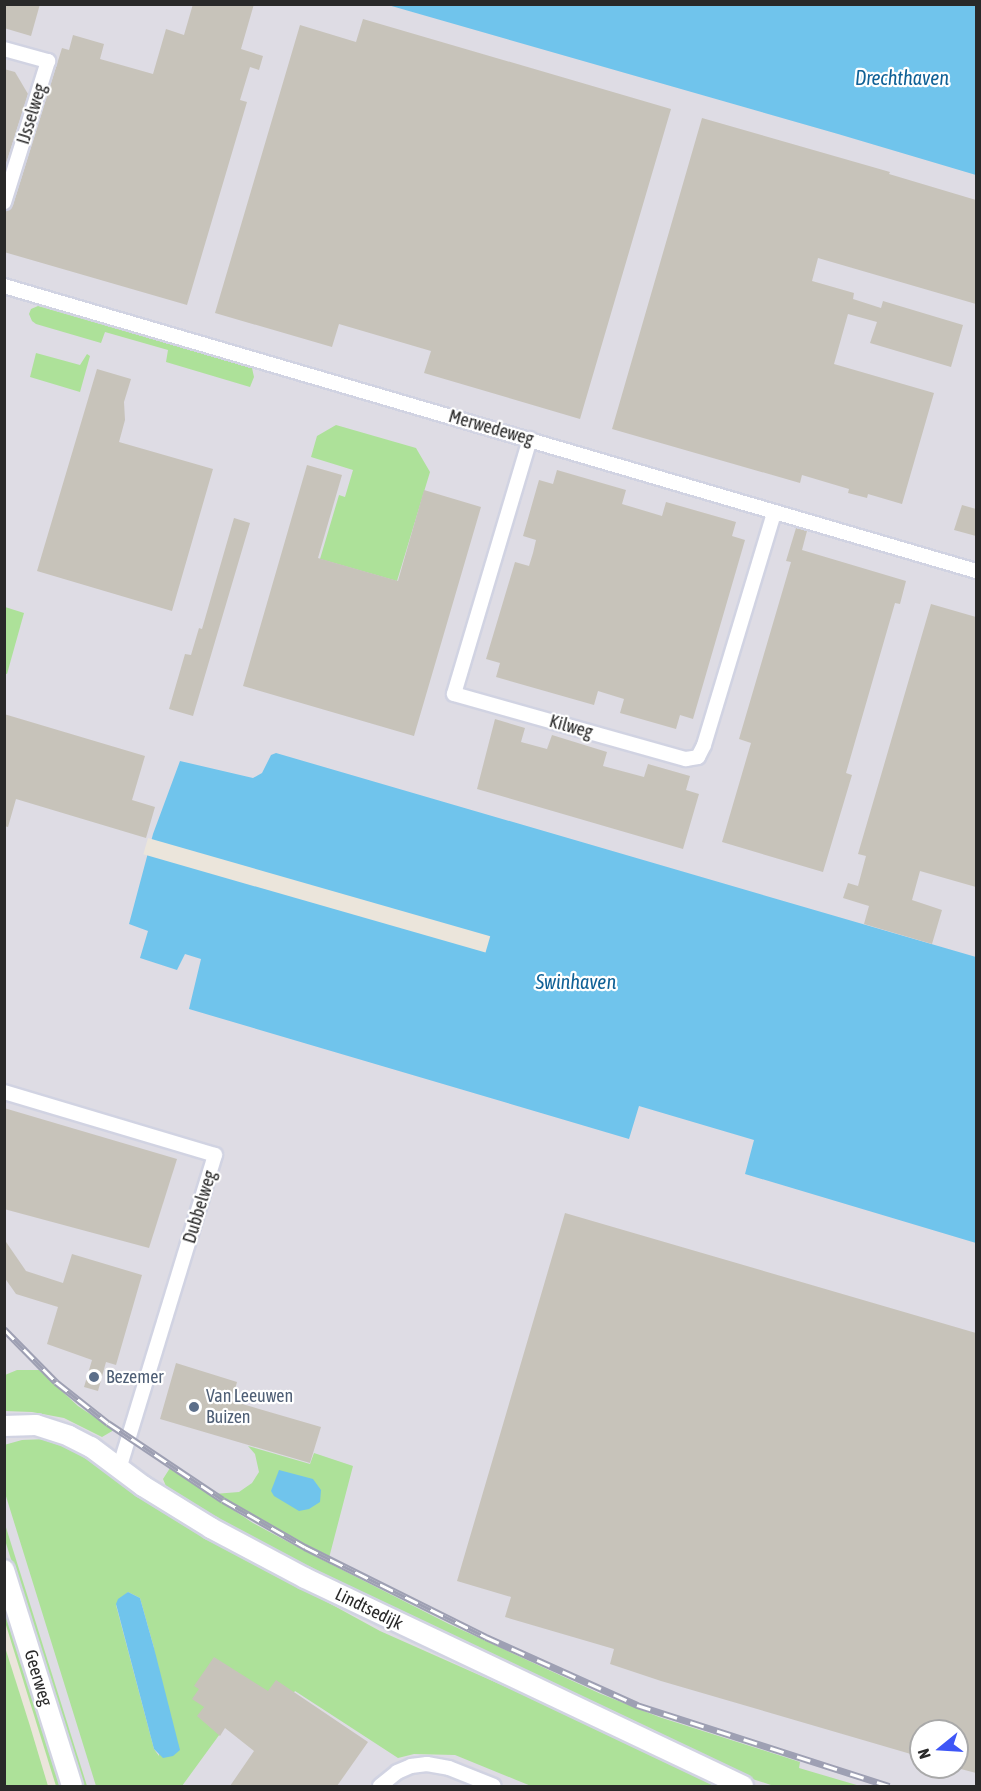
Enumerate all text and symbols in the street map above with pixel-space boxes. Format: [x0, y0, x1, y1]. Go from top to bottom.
water label: Drechthaven [855, 65, 949, 89]
street label: IJsselweg [13, 81, 51, 147]
street label: Merwedeweg [446, 406, 536, 450]
street label: Kilweg [547, 711, 595, 743]
water label: Swinhaven [536, 969, 616, 993]
street label: Dubbelweg [179, 1168, 221, 1246]
place label: Bezemer [106, 1366, 164, 1388]
marker: Bezemer [87, 1370, 101, 1384]
place label: Van Leeuwen Buizen [206, 1386, 293, 1428]
marker: Van Leeuwen Buizen [187, 1400, 201, 1414]
street label: Lindtsedijk [332, 1583, 406, 1635]
street label: Geerweg [19, 1647, 57, 1709]
north arrow [909, 1719, 969, 1779]
text: N [914, 1747, 934, 1761]

